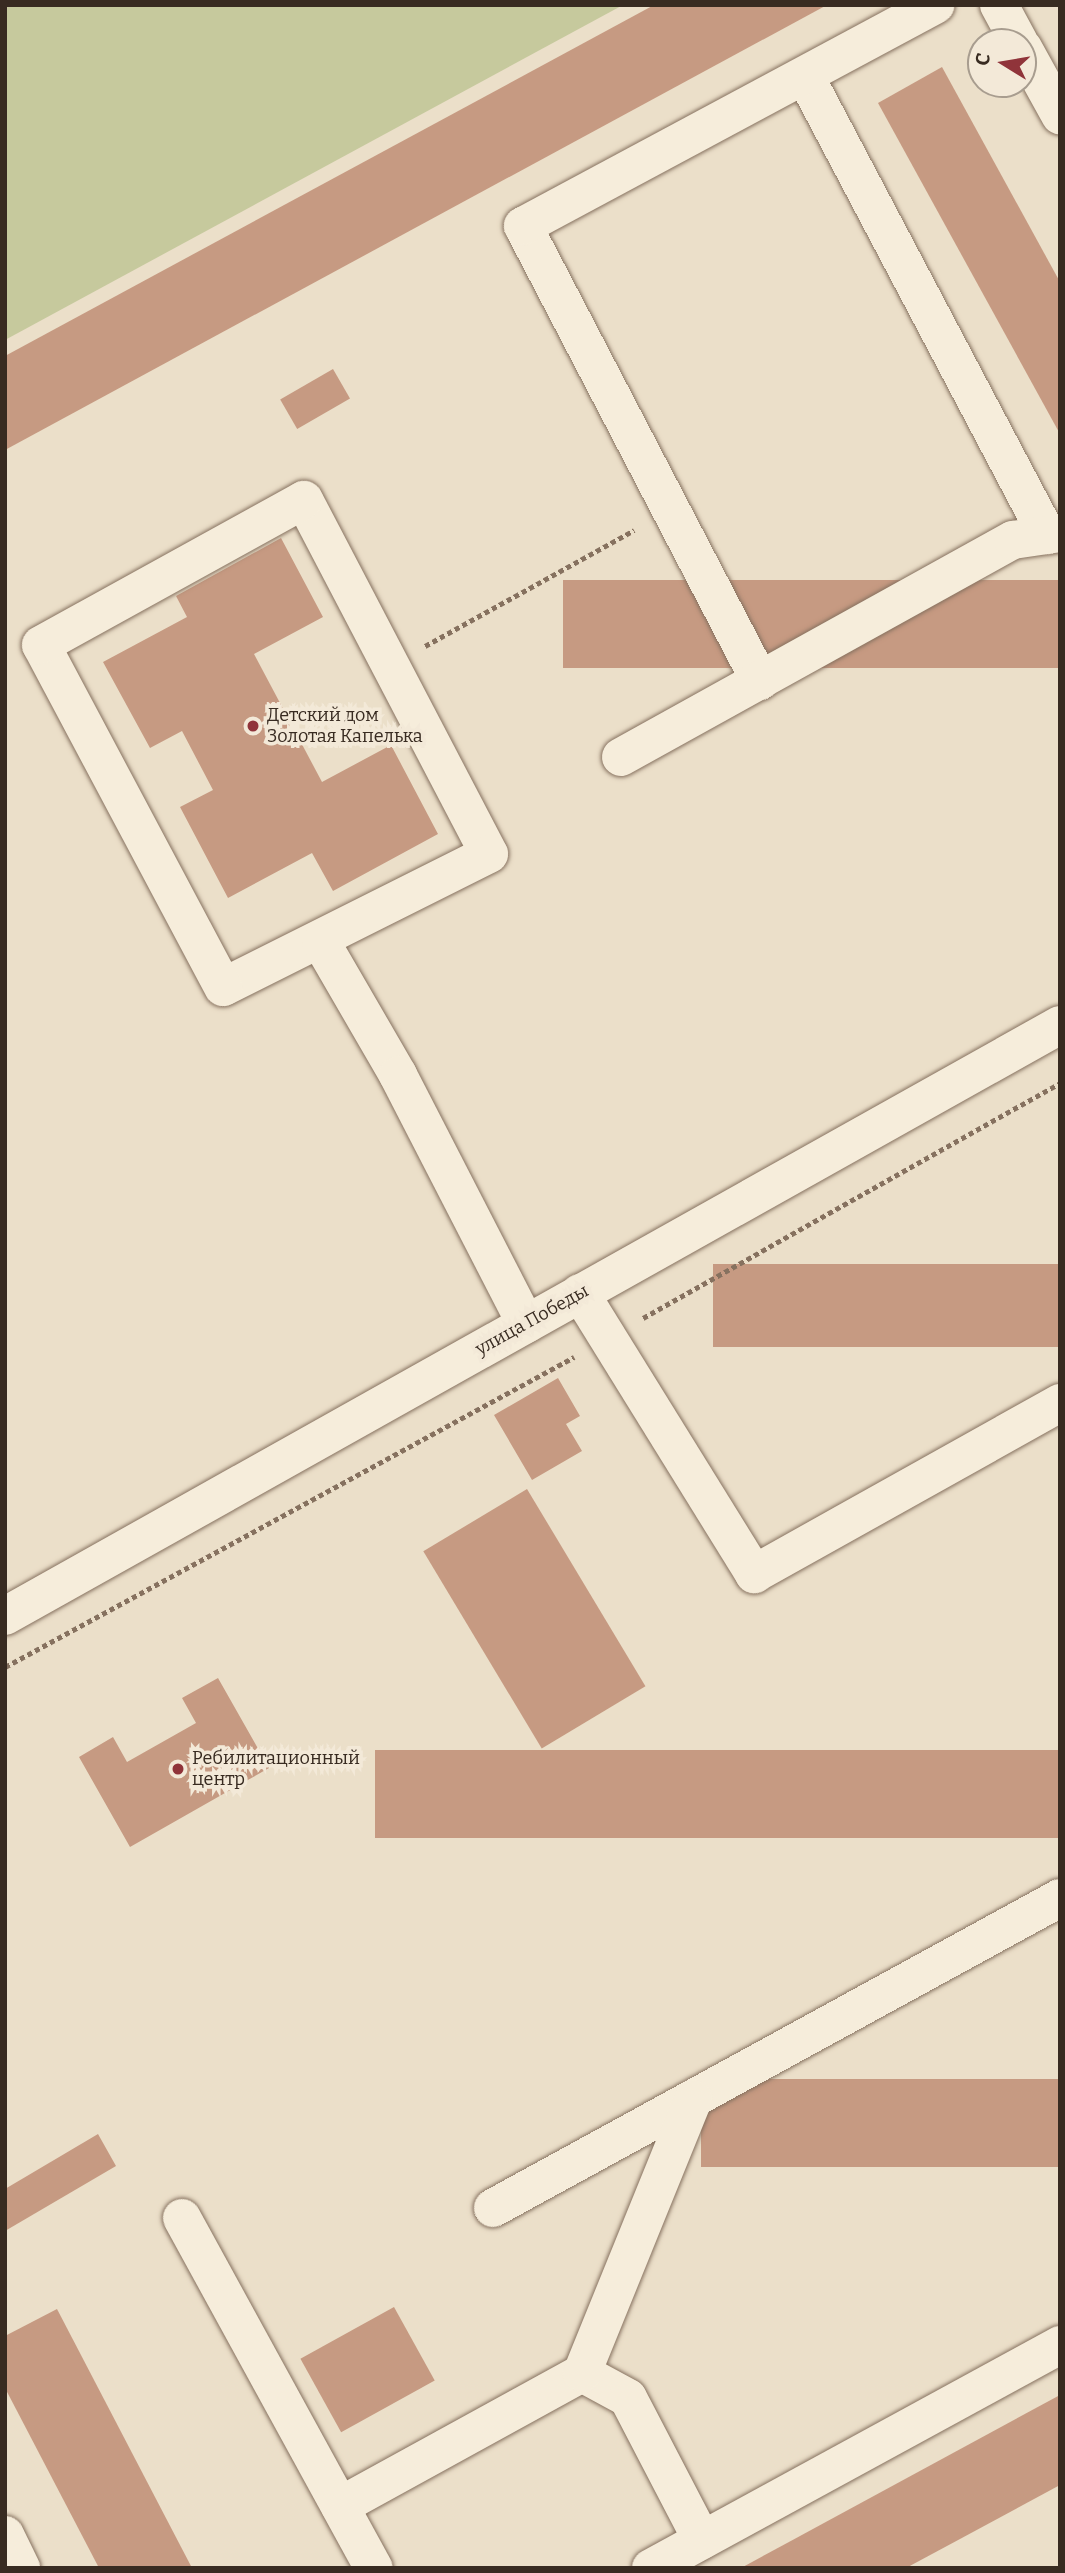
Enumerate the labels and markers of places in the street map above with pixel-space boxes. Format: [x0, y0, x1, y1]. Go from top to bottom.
place label: Детский дом Золотая Капелька [267, 705, 423, 748]
marker: Детский дом Золотая Капелька [245, 718, 261, 734]
place label: Ребилитационный центр [192, 1748, 360, 1790]
marker: Ребилитационный центр [170, 1761, 186, 1777]

